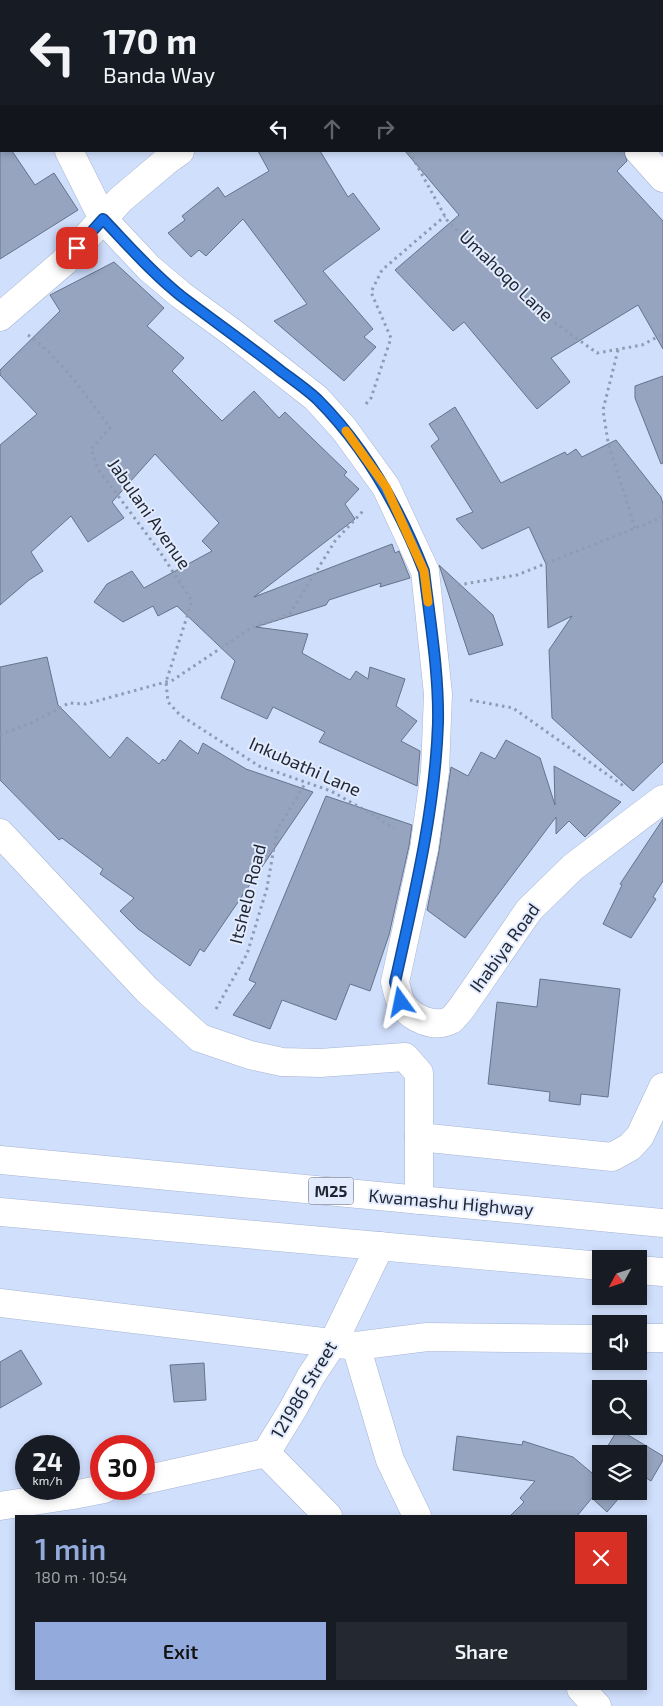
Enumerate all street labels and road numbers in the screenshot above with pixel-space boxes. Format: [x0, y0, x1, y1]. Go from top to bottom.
street label: Umahoqo Lane [455, 225, 558, 326]
street label: Jabulani Avenue [103, 454, 196, 573]
street label: Inkubathi Lane [246, 732, 365, 800]
street label: Itshelo Road [224, 842, 270, 946]
street label: Ihabiya Road [465, 899, 544, 996]
road number: M25 [308, 1178, 354, 1204]
street label: Kwamashu Highway [368, 1184, 535, 1220]
street label: 121986 Street [265, 1337, 341, 1442]

